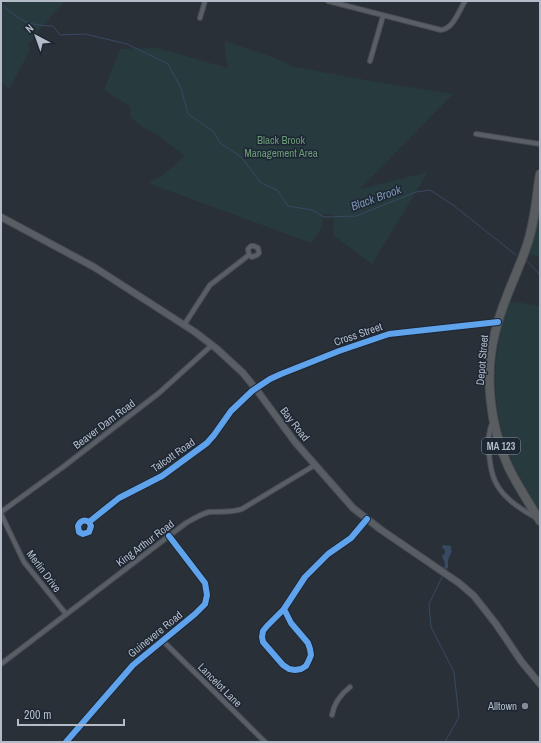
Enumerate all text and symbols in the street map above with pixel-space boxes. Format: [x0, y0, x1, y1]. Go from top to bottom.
north arrow [16, 16, 56, 56]
text: N [22, 21, 36, 36]
park label: Black Brook Management Area [244, 133, 318, 160]
water label: Black Brook [349, 181, 404, 214]
street label: Cross Street [332, 319, 384, 349]
street label: Depot Street [473, 334, 491, 386]
street label: Beaver Dam Road [70, 396, 138, 452]
street label: Bay Road [277, 404, 313, 444]
street label: Talcott Road [148, 435, 198, 475]
road number: MA 123 [482, 438, 520, 454]
street label: King Arthur Road [113, 517, 177, 569]
street label: Merlin Drive [24, 547, 64, 595]
street label: Guinevere Road [125, 608, 185, 660]
street label: Lancelot Lane [195, 660, 245, 710]
place label: Alltown [487, 699, 517, 713]
scale bar [18, 701, 124, 727]
marker: Alltown [520, 701, 530, 711]
text: 200 m [24, 707, 51, 723]

